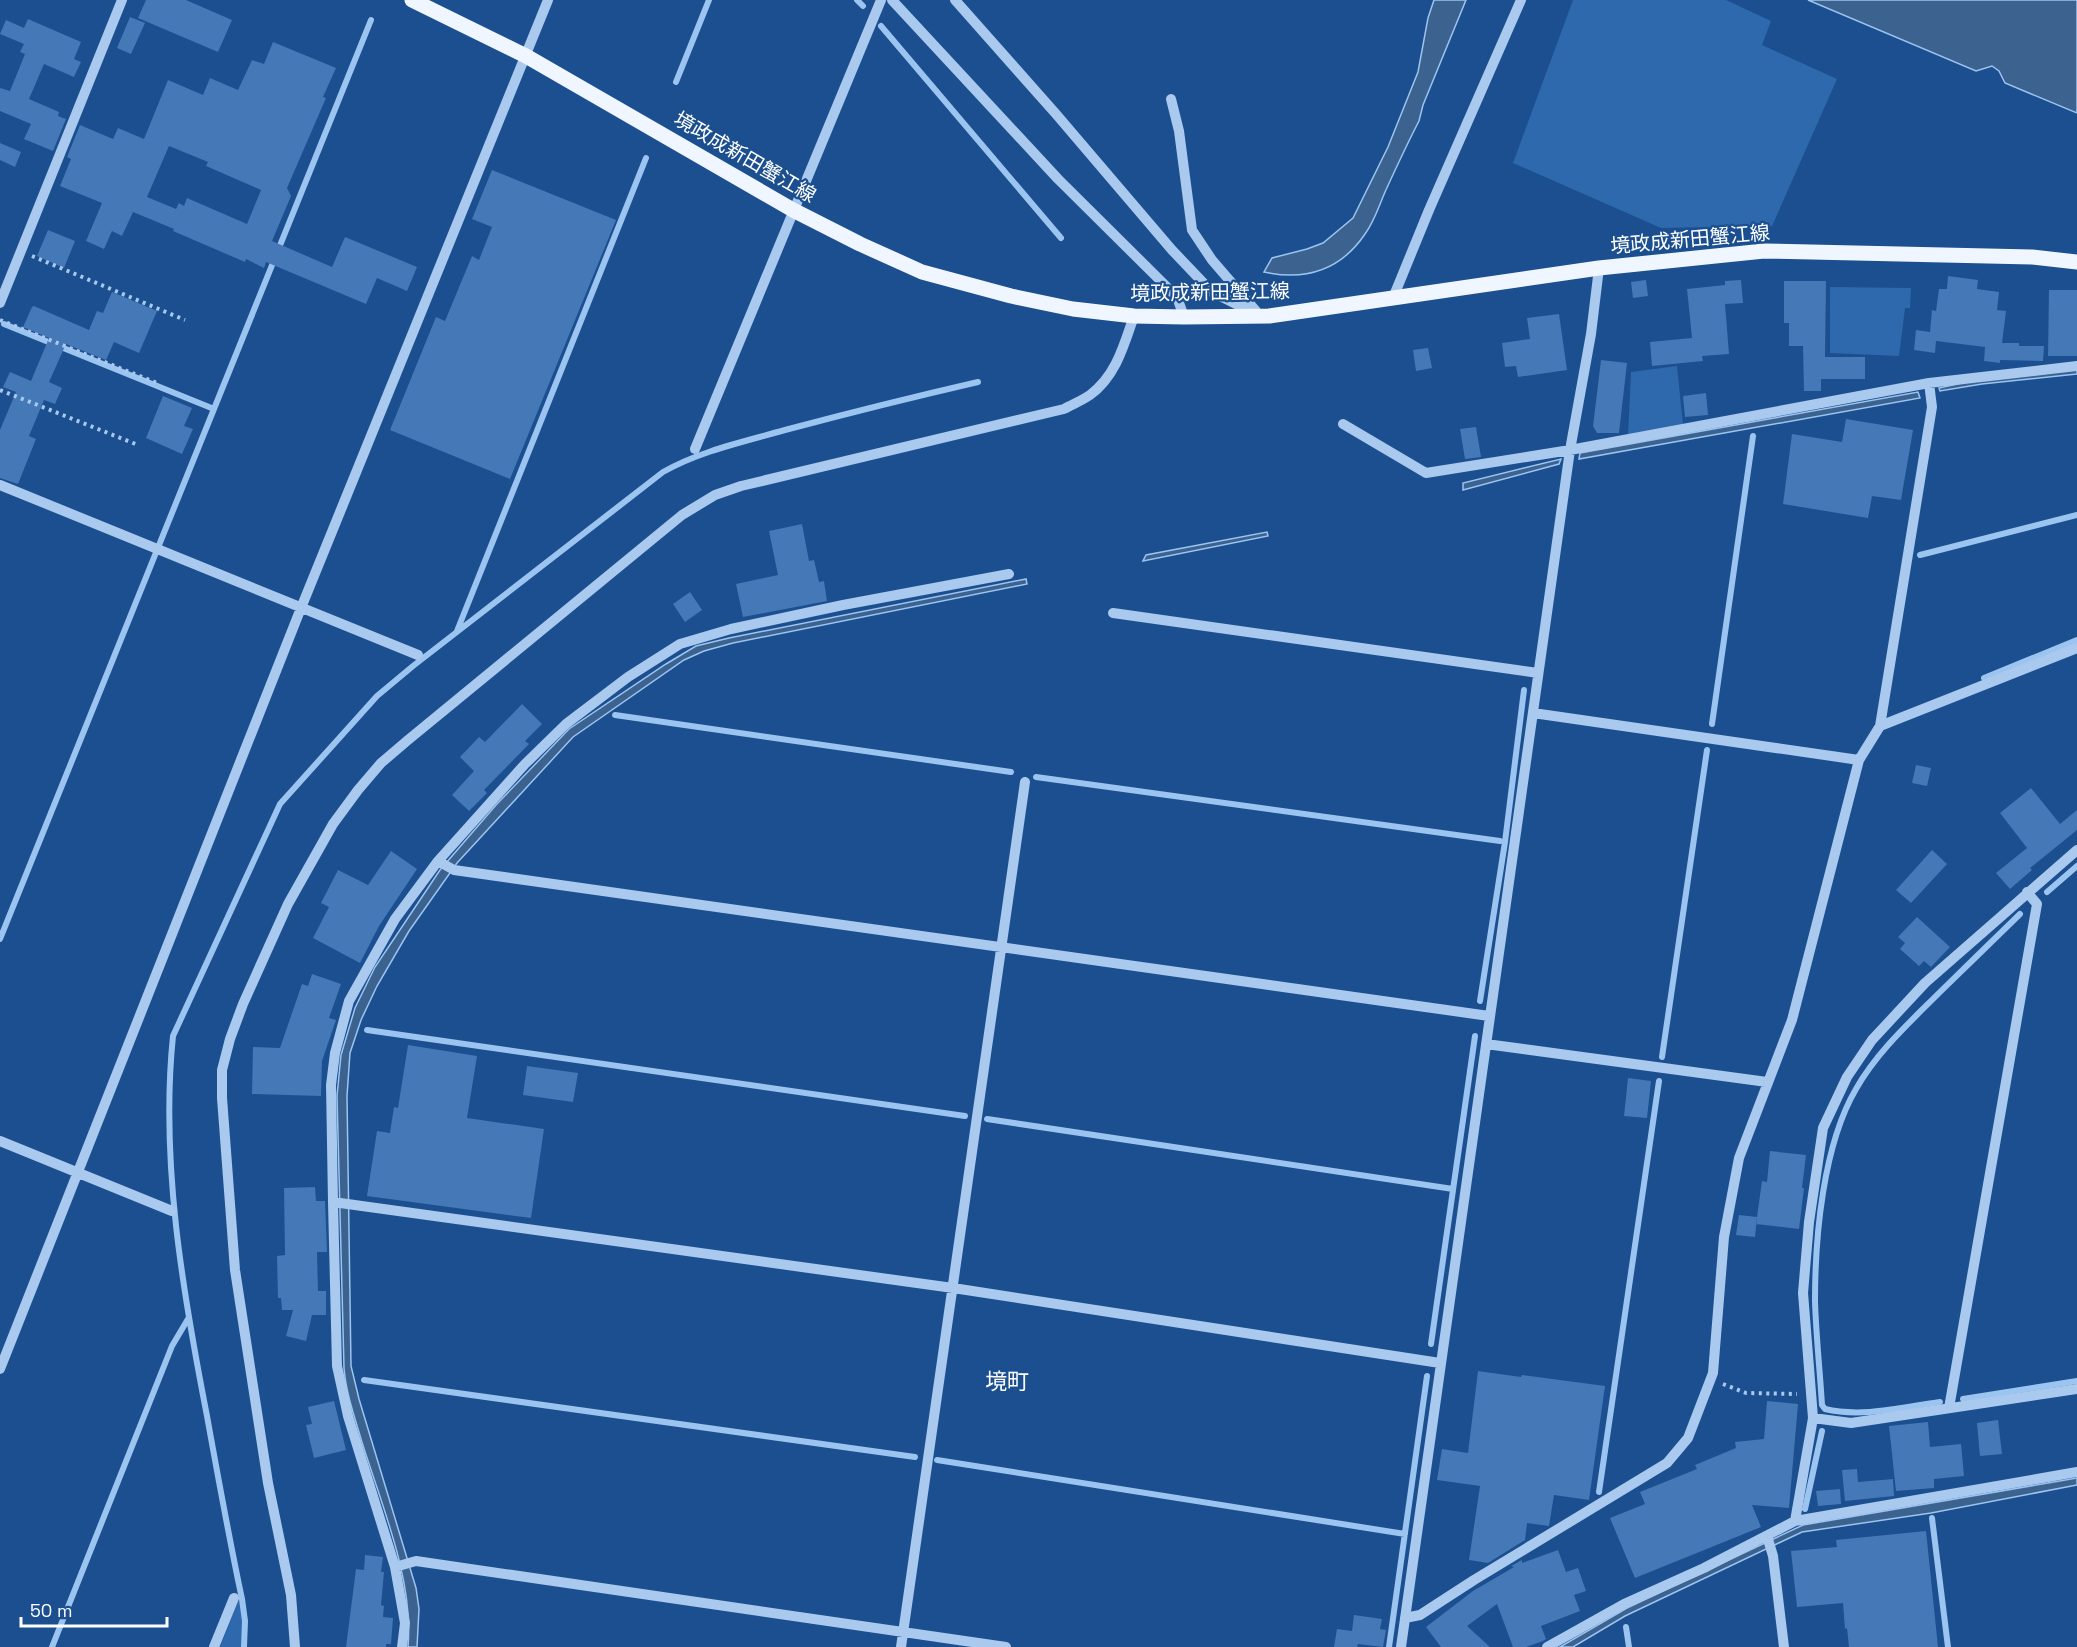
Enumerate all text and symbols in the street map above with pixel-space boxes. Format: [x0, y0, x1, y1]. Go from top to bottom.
street label: 境政成新田蟹江線 [669, 106, 821, 208]
street label: 境政成新田蟹江線 [1609, 219, 1771, 259]
street label: 境政成新田蟹江線 [1130, 278, 1290, 306]
district label: 境町 [985, 1367, 1029, 1395]
scale bar [21, 1590, 166, 1628]
text: 50 m [30, 1599, 72, 1622]

